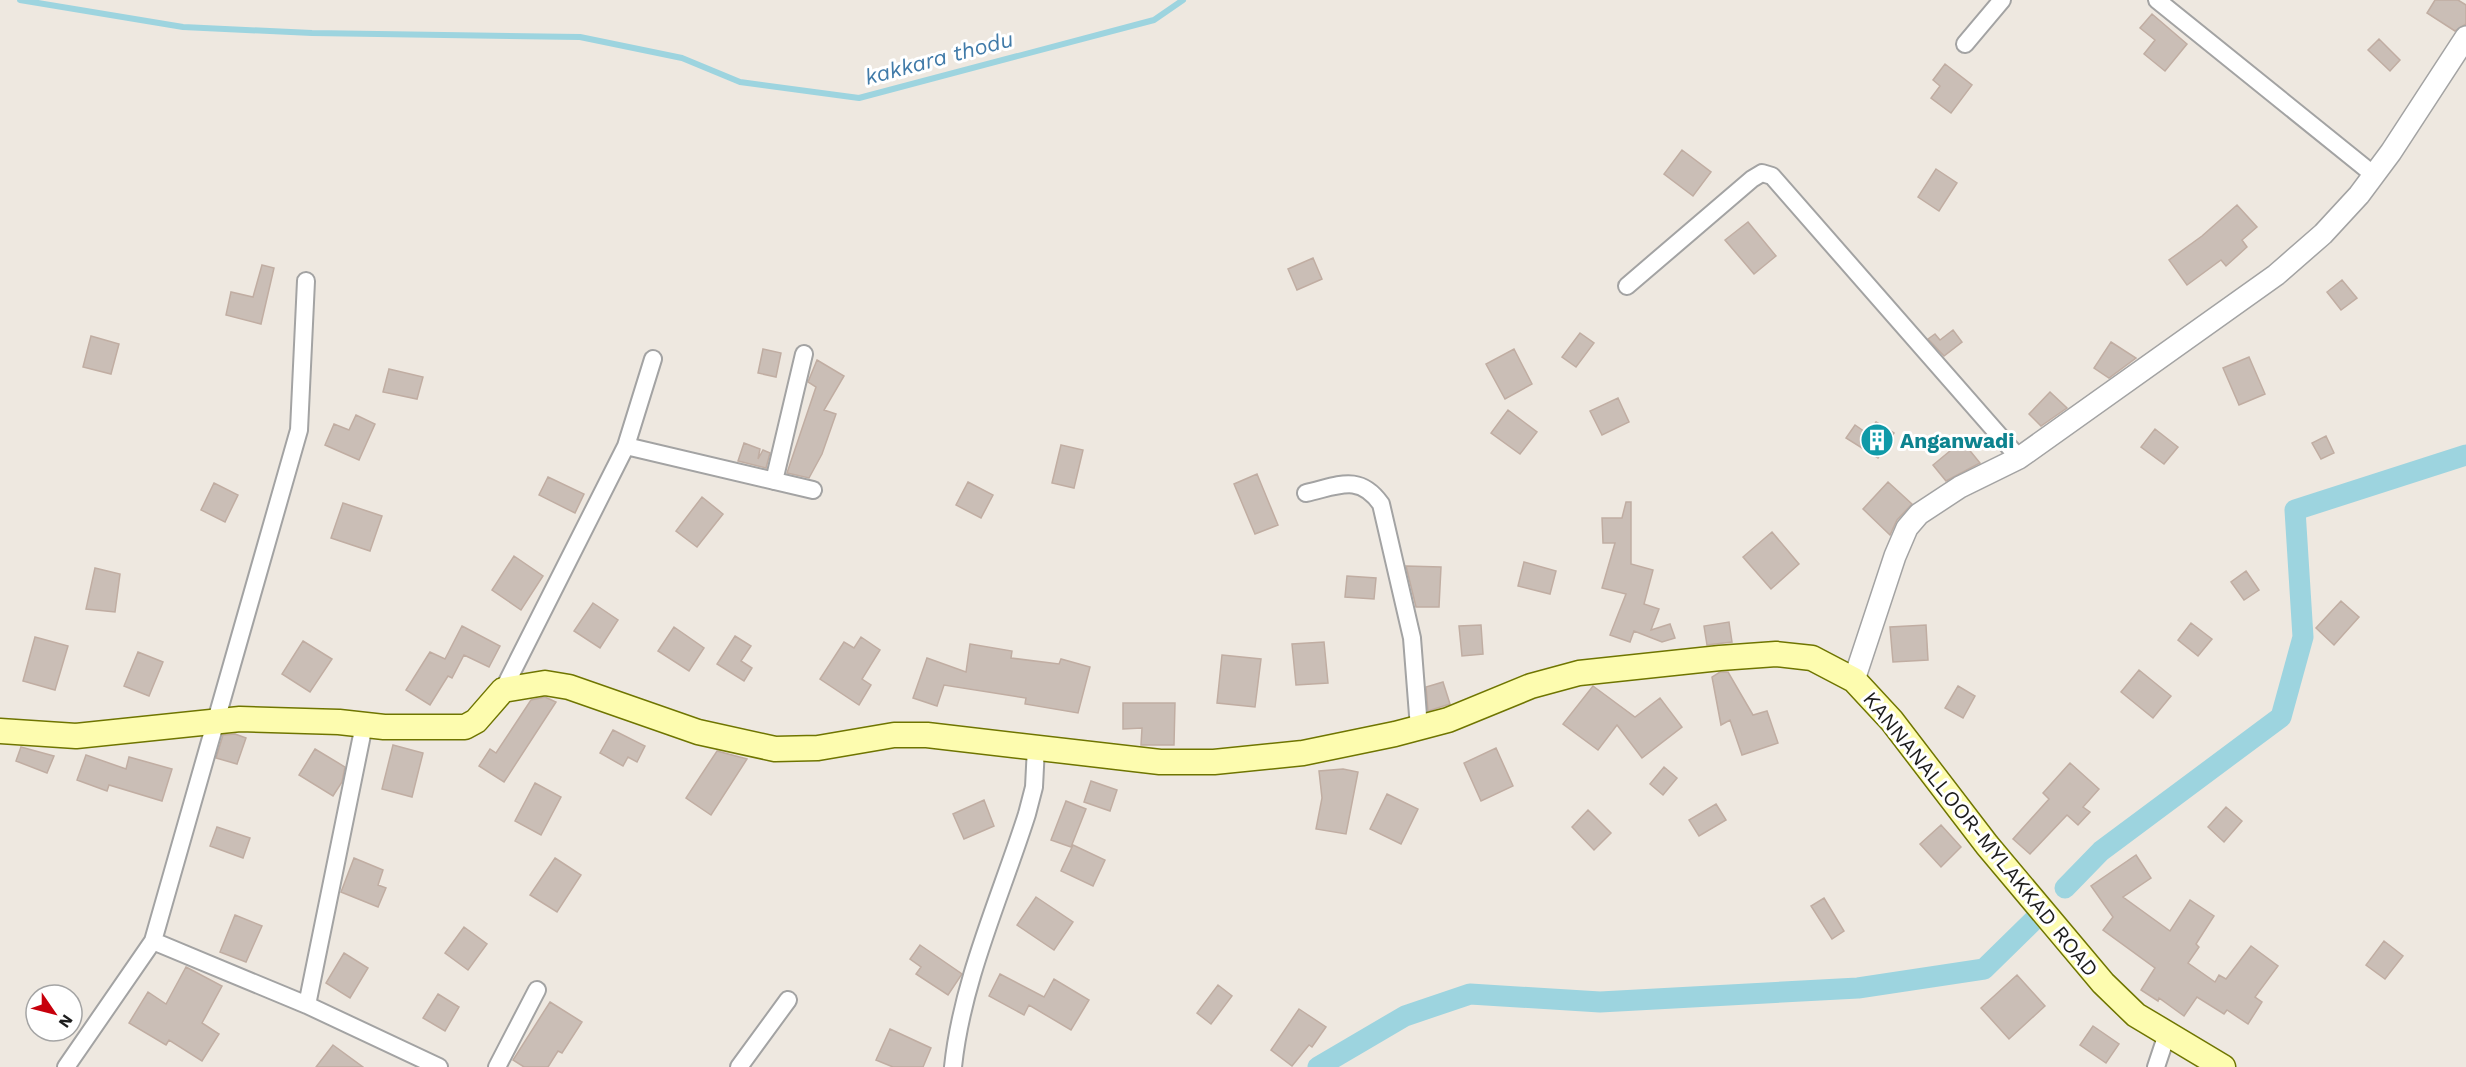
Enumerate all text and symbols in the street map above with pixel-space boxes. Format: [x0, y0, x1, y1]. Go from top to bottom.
water label: kakkara thodu [862, 26, 1016, 90]
building icon: Anganwadi [1859, 422, 1895, 458]
place label: Anganwadi [1900, 428, 2014, 453]
street label: KANNANALLOOR-MYLAKKAD ROAD [1858, 687, 2104, 981]
north arrow [24, 983, 84, 1043]
text: N [55, 1011, 77, 1032]

